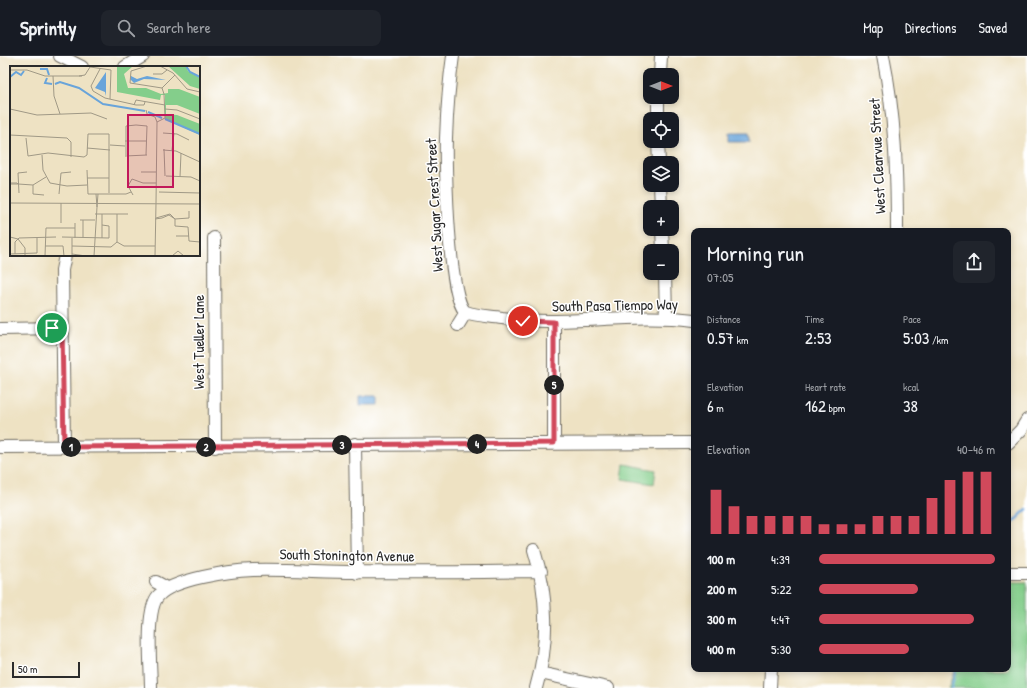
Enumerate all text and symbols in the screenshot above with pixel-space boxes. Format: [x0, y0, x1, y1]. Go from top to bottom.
search box [101, 10, 381, 46]
text: Sprintly [20, 15, 77, 41]
icon: search [115, 17, 137, 39]
text: Search here [147, 17, 211, 38]
text: Map [863, 18, 883, 37]
text: Directions [905, 18, 956, 37]
text: Saved [978, 18, 1007, 37]
inset map [10, 66, 200, 256]
north arrow [643, 68, 679, 104]
map controls [643, 68, 679, 280]
street label: West Clearvue Street [863, 97, 891, 214]
button: locate [643, 112, 679, 148]
street label: West Sugar Crest Street [420, 137, 448, 272]
button: layers [643, 156, 679, 192]
button: + [643, 200, 679, 236]
text: Morning run [707, 238, 804, 268]
button: share [953, 241, 995, 283]
button: − [643, 244, 679, 280]
text: 07:05 [707, 268, 734, 286]
street label: South Pasa Tiempo Way [552, 293, 678, 317]
street label: West Tueller Lane [188, 295, 209, 389]
pin [506, 304, 540, 338]
icon: check [512, 310, 534, 332]
pin [35, 311, 69, 345]
text: Distance [707, 312, 741, 326]
text: Time [805, 312, 824, 326]
text: Pace [903, 312, 921, 326]
icon: arrive [41, 317, 63, 339]
text: 0.57 [707, 326, 734, 349]
text: 2:53 [805, 326, 832, 349]
text: 5:03 [903, 326, 929, 349]
text: km [734, 333, 748, 347]
text: /km [929, 333, 949, 347]
pin: 5 [544, 375, 564, 395]
text: 5 [552, 378, 556, 392]
text: Elevation [707, 380, 744, 394]
text: Heart rate [805, 380, 846, 394]
text: kcal [903, 380, 919, 394]
text: 6 [707, 394, 714, 417]
text: 162 [805, 394, 826, 417]
text: 38 [903, 394, 918, 417]
text: m [714, 401, 724, 415]
text: bpm [826, 401, 845, 415]
pin: 4 [467, 434, 487, 454]
pin: 3 [332, 435, 352, 455]
pin: 1 [61, 437, 81, 457]
pin: 2 [196, 437, 216, 457]
text: 4 [475, 437, 479, 451]
text: 3 [340, 438, 344, 452]
text: 1 [69, 440, 73, 454]
text: 2 [203, 440, 209, 454]
text: Elevation [707, 440, 750, 458]
text: 40–46 m [957, 440, 995, 458]
street label: South Stonington Avenue [279, 543, 415, 567]
text: 100 m [707, 550, 735, 568]
text: 4:39 [771, 550, 790, 568]
text: 200 m [707, 580, 737, 598]
text: 5:22 [771, 580, 792, 598]
text: 300 m [707, 610, 736, 628]
text: 4:47 [771, 610, 790, 628]
text: 400 m [707, 640, 735, 658]
text: 5:30 [771, 640, 791, 658]
scale bar [12, 660, 80, 679]
text: 50 m [18, 662, 38, 676]

